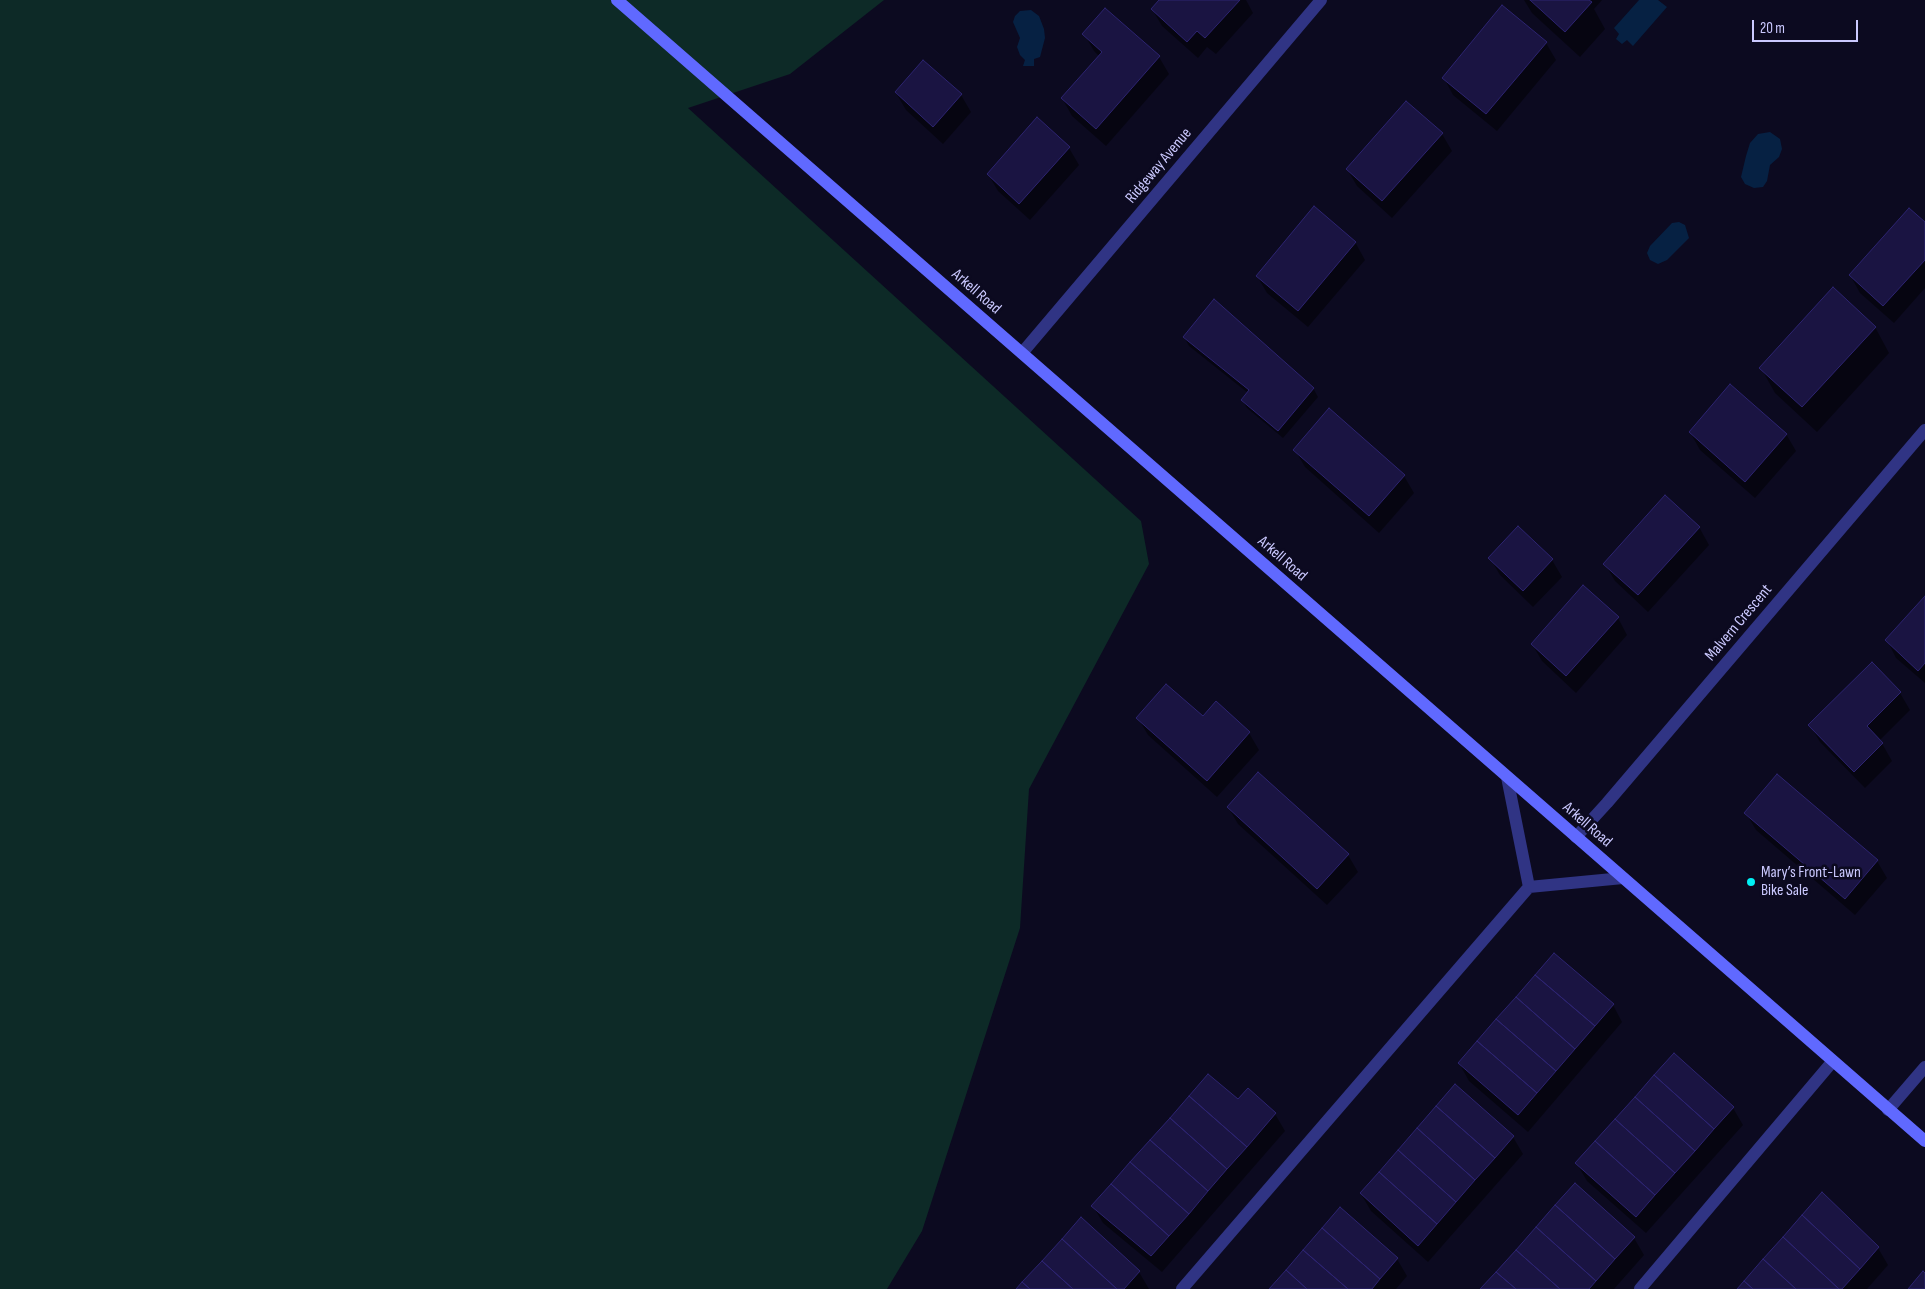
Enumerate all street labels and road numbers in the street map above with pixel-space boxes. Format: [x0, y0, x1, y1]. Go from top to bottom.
street label: Ridgeway Avenue [1122, 124, 1196, 208]
street label: Arkell Road [947, 265, 1005, 319]
street label: Arkell Road [1253, 532, 1311, 586]
street label: Malvern Crescent [1701, 581, 1777, 665]
street label: Arkell Road [1558, 798, 1616, 852]

